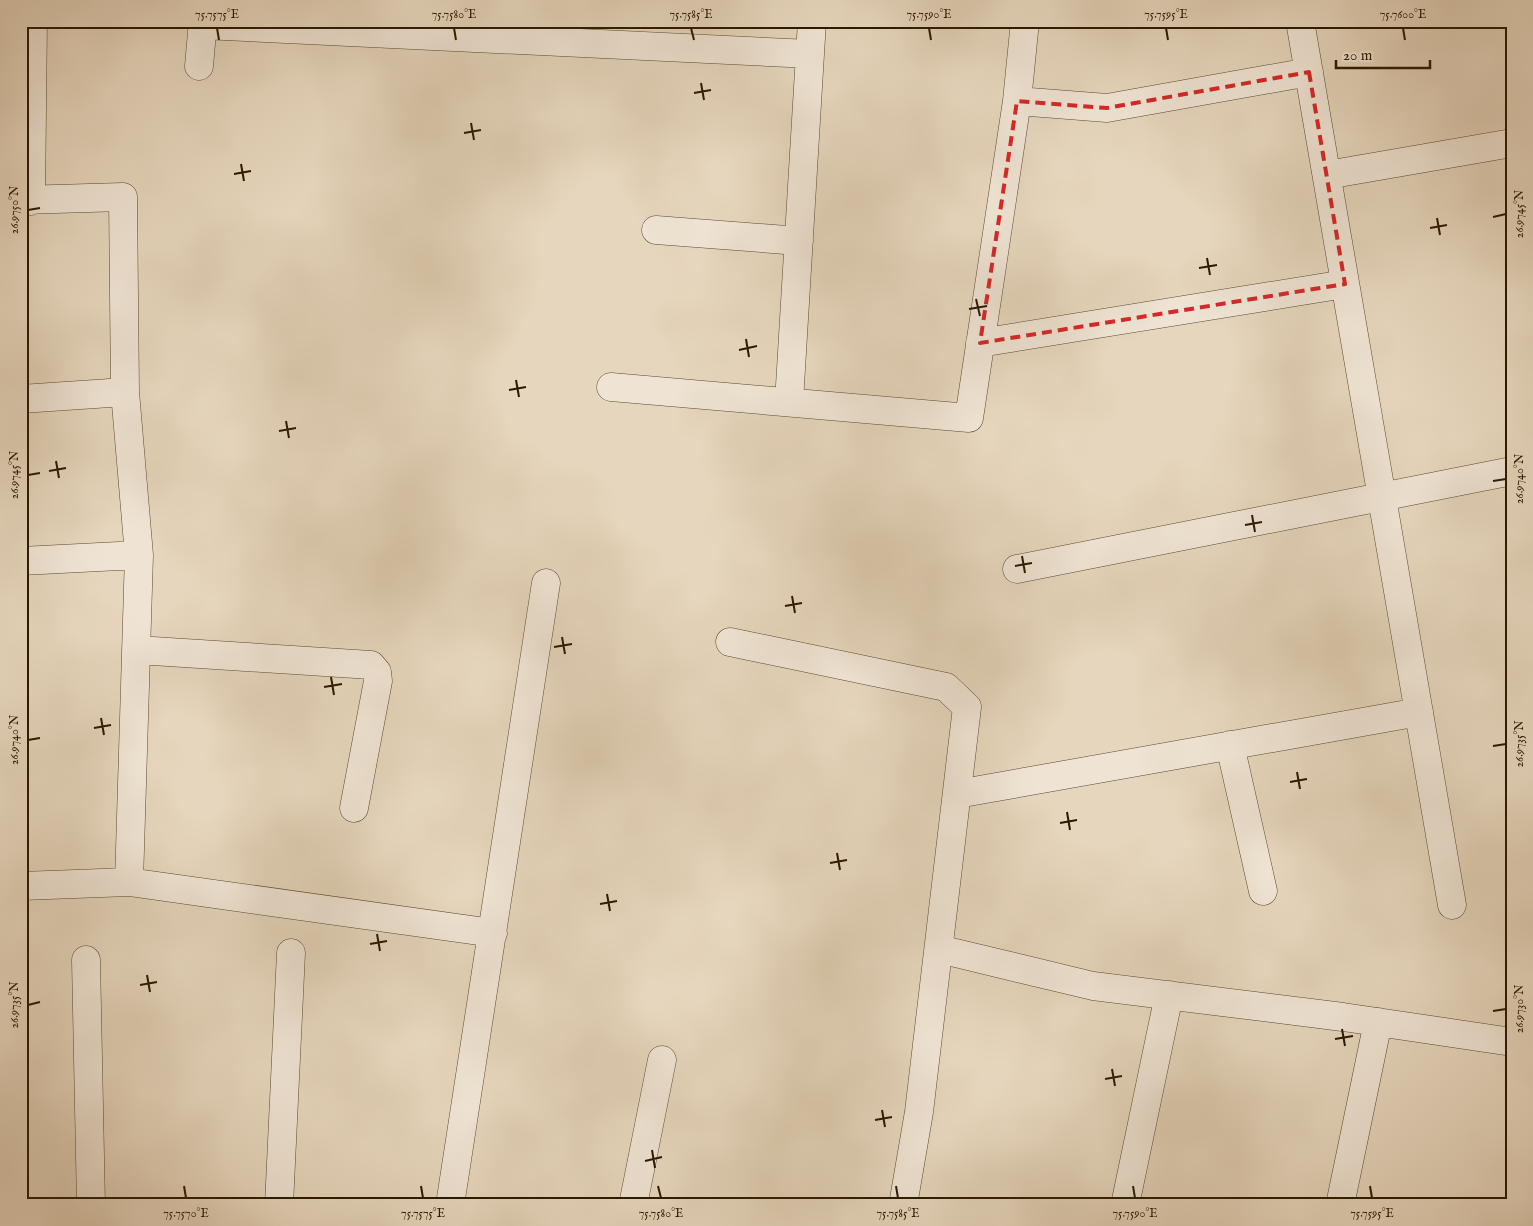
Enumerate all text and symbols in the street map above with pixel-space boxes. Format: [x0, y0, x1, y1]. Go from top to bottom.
text: 75.7575°E [195, 7, 239, 22]
text: 75.7580°E [432, 7, 476, 22]
text: 75.7585°E [669, 7, 713, 22]
text: 75.7590°E [906, 7, 952, 22]
text: 75.7595°E [1144, 7, 1188, 22]
text: 75.7600°E [1380, 7, 1426, 22]
scale bar [1336, 38, 1429, 70]
text: 20 m [1343, 46, 1373, 65]
text: 26.9750°N [7, 185, 22, 234]
text: 26.9745°N [1512, 189, 1527, 238]
text: 26.9745°N [7, 450, 22, 499]
text: 26.9740°N [1512, 453, 1527, 504]
text: 26.9740°N [7, 714, 22, 765]
text: 26.9735°N [1512, 720, 1527, 768]
text: 26.9735°N [7, 981, 22, 1029]
text: 26.9730°N [1512, 984, 1527, 1033]
text: 75.7570°E [163, 1206, 209, 1221]
text: 75.7575°E [401, 1206, 445, 1221]
text: 75.7580°E [639, 1206, 683, 1221]
text: 75.7585°E [876, 1206, 920, 1221]
text: 75.7590°E [1112, 1206, 1158, 1221]
text: 75.7595°E [1350, 1206, 1394, 1221]

